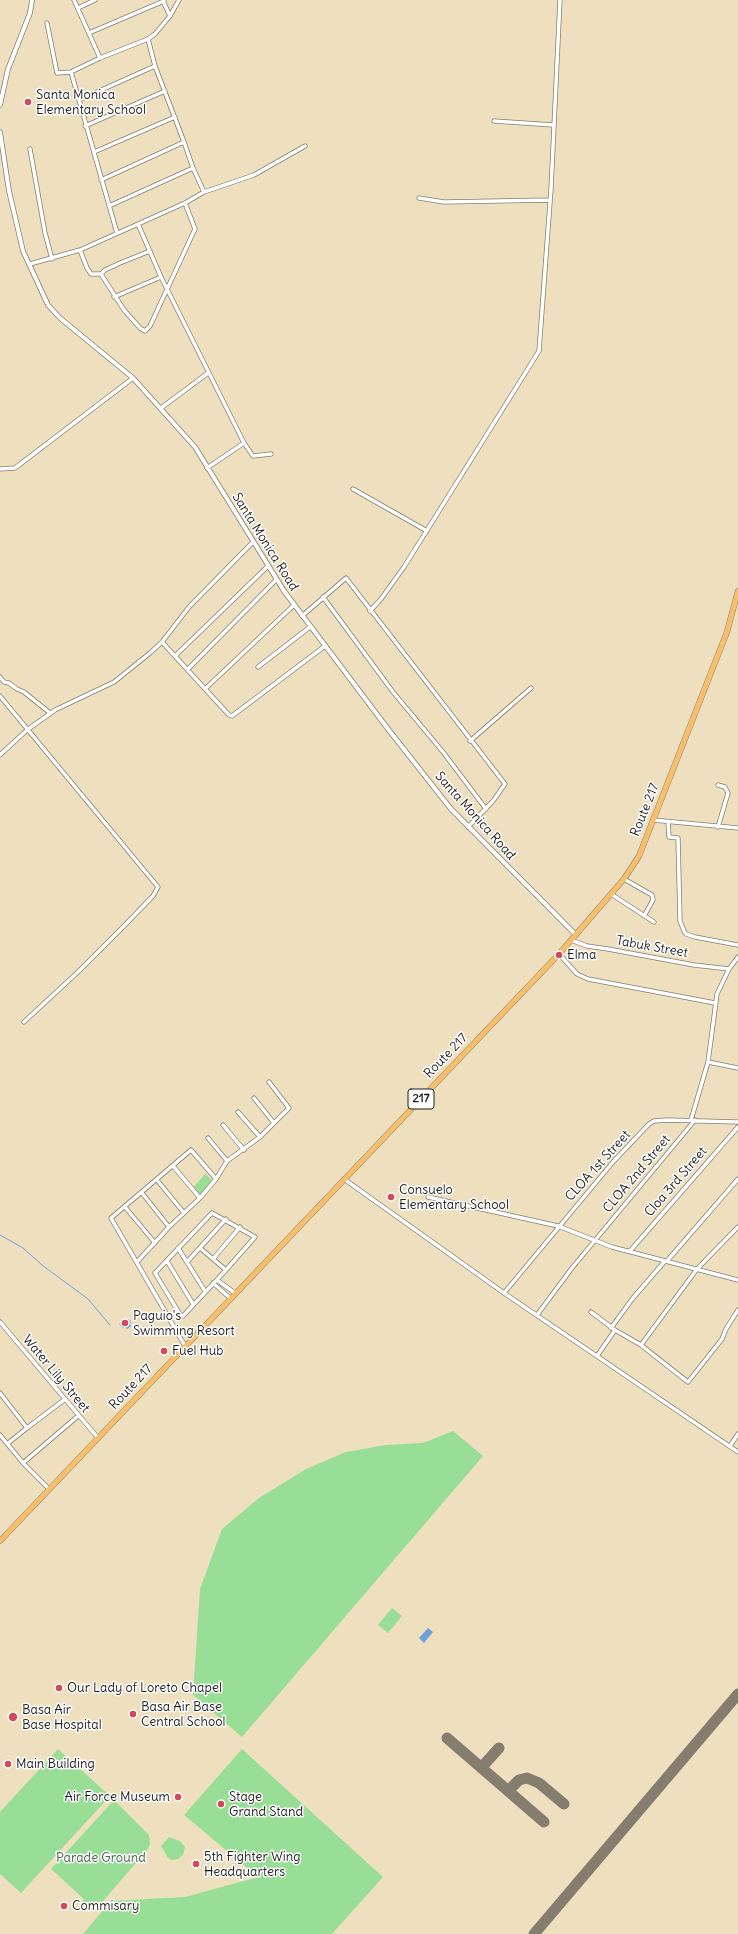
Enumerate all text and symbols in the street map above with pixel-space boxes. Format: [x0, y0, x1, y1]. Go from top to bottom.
place label: Santa Monica Elementary School [36, 87, 146, 118]
marker: Santa Monica Elementary School [23, 97, 33, 107]
street label: Santa Monica Road [229, 490, 301, 594]
street label: Santa Monica Road [432, 769, 518, 863]
street label: Route 217 [627, 781, 663, 839]
street label: Tabuk Street [615, 933, 689, 961]
place label: Elma [567, 947, 596, 963]
marker: Elma [554, 950, 564, 960]
street label: Route 217 [421, 1030, 471, 1082]
road number: 217 [408, 1089, 434, 1109]
street label: CLOA 1st Street [562, 1127, 634, 1205]
street label: CLOA 2nd Street [600, 1132, 674, 1216]
street label: Cloa 3rd Street [641, 1144, 711, 1220]
place label: Consuelo Elementary School [399, 1182, 509, 1213]
marker: Consuelo Elementary School [386, 1192, 396, 1202]
place label: Paguio's Swimming Resort [133, 1308, 235, 1339]
marker: Paguio's Swimming Resort [120, 1318, 130, 1328]
street label: Water Lily Street [19, 1332, 93, 1416]
place label: Fuel Hub [172, 1343, 224, 1359]
marker: Fuel Hub [159, 1346, 169, 1356]
street label: Route 217 [106, 1361, 156, 1413]
place label: Our Lady of Loreto Chapel [67, 1680, 222, 1696]
marker: Our Lady of Loreto Chapel [54, 1683, 64, 1693]
place label: Basa Air Base Central School [141, 1699, 225, 1730]
place label: Basa Air Base Hospital [22, 1702, 102, 1733]
marker: Basa Air Base Central School [128, 1709, 138, 1719]
marker: Basa Air Base Hospital [7, 1711, 19, 1723]
place label: Main Building [16, 1756, 95, 1772]
marker: Main Building [3, 1759, 13, 1769]
place label: Air Force Museum [65, 1789, 170, 1805]
place label: Stage Grand Stand [229, 1789, 303, 1820]
marker: Air Force Museum [173, 1792, 183, 1802]
marker: Stage Grand Stand [216, 1799, 226, 1809]
place label: 5th Fighter Wing Headquarters [204, 1849, 301, 1880]
park label: Parade Ground [56, 1850, 146, 1866]
marker: 5th Fighter Wing Headquarters [191, 1859, 201, 1869]
place label: Commisary [72, 1898, 139, 1914]
marker: Commisary [59, 1901, 69, 1911]

